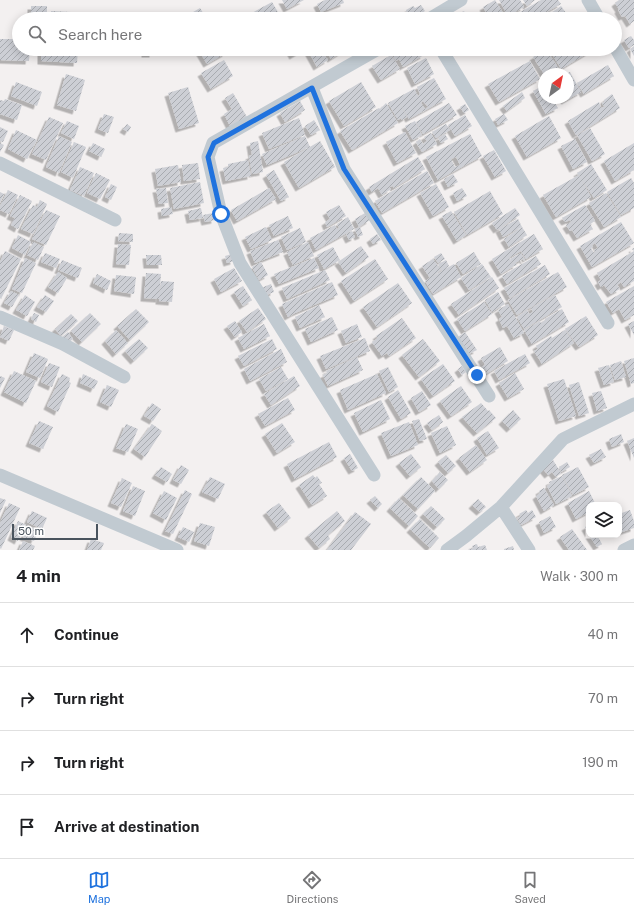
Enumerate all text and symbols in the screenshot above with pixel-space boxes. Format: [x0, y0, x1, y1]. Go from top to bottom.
search box [12, 12, 622, 56]
icon: search [26, 23, 48, 45]
text: Search here [58, 26, 142, 43]
north arrow [538, 68, 574, 104]
route start [212, 205, 230, 223]
route end [468, 366, 486, 384]
map controls [586, 502, 622, 538]
button: layers [586, 502, 622, 538]
scale bar [12, 522, 98, 541]
text: 50 m [18, 525, 44, 537]
text: 4 min [16, 566, 61, 586]
text: Walk · 300 m [540, 569, 618, 584]
icon: ahead [16, 624, 38, 646]
text: Continue [54, 626, 119, 643]
text: 40 m [587, 627, 618, 642]
icon: right [16, 688, 38, 710]
text: Turn right [54, 690, 124, 707]
text: 70 m [588, 691, 618, 706]
icon: right [16, 752, 38, 774]
text: Turn right [54, 754, 124, 771]
text: 190 m [582, 755, 618, 770]
icon: arrive [16, 816, 38, 838]
text: Arrive at destination [54, 818, 199, 835]
tab: Map [88, 869, 110, 905]
tab: Directions [287, 869, 338, 905]
tab: Saved [514, 869, 546, 905]

